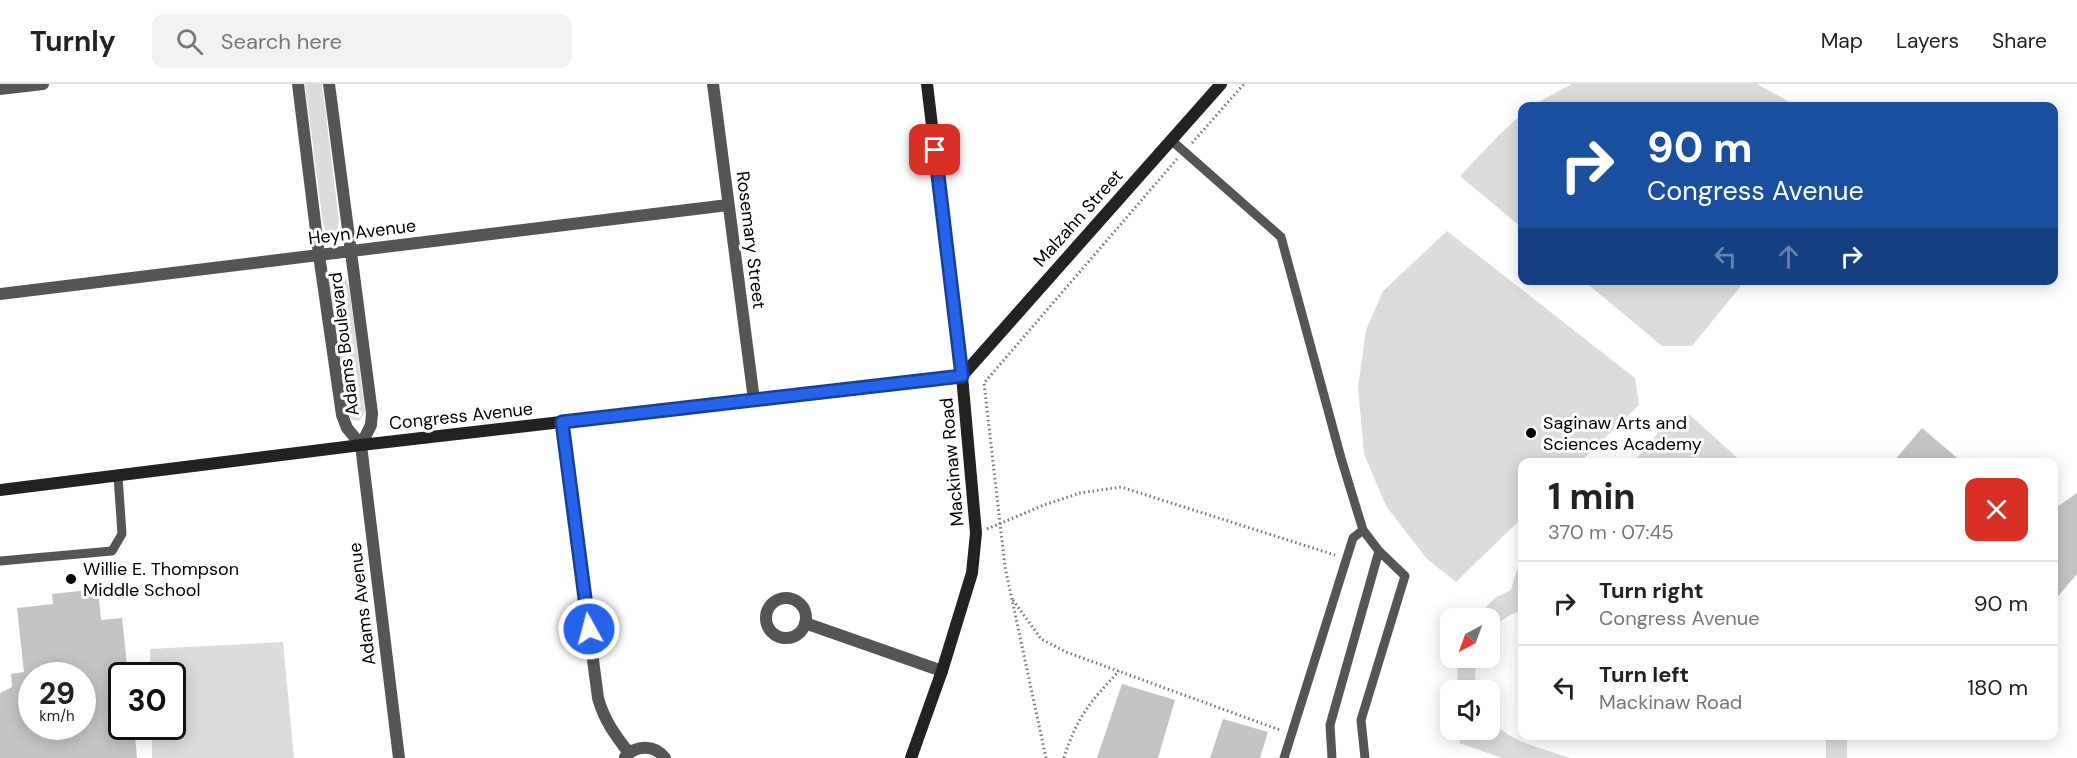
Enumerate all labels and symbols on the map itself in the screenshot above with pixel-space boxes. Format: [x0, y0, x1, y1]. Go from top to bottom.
pin [909, 124, 960, 175]
street label: Malzahn Street [1028, 164, 1128, 272]
street label: Rosemary Street [731, 170, 771, 310]
street label: Heyn Avenue [307, 213, 417, 251]
street label: Adams Boulevard [323, 271, 365, 417]
street label: Congress Avenue [388, 397, 534, 435]
street label: Mackinaw Road [934, 397, 970, 527]
place label: Saginaw Arts and Sciences Academy [1543, 411, 1702, 456]
marker: Saginaw Arts and Sciences Academy [1524, 426, 1538, 440]
street label: Adams Avenue [343, 541, 381, 667]
place label: Willie E. Thompson Middle School [83, 557, 239, 602]
marker: Willie E. Thompson Middle School [64, 572, 78, 586]
position arrow [557, 597, 621, 661]
north arrow [1440, 608, 1500, 668]
speed limit sign: 30 [108, 662, 186, 740]

